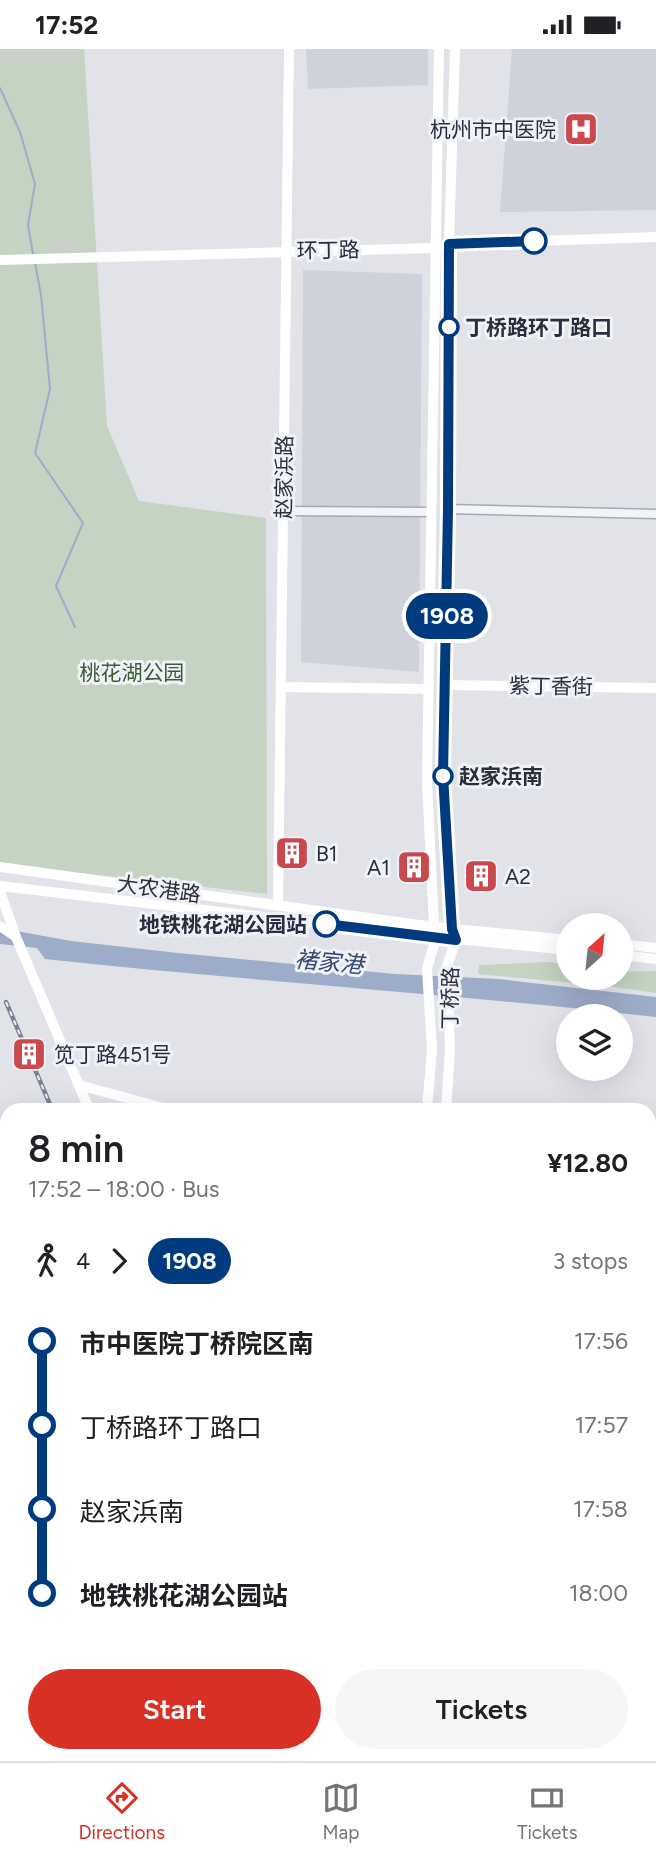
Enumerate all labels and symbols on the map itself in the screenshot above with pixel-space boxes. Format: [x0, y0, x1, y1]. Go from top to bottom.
hospital icon: 杭州市中医院 [562, 110, 600, 148]
place label: 杭州市中医院 [430, 117, 556, 142]
unlabelled marker [521, 228, 547, 254]
street label: 环丁路 [296, 237, 360, 263]
place label: 丁桥路环丁路口 [465, 315, 612, 340]
marker: 丁桥路环丁路口 [439, 317, 459, 337]
street label: 赵家浜路 [271, 435, 297, 519]
line badge: 1908 [398, 593, 496, 639]
park label: 桃花湖公园 [80, 660, 185, 685]
street label: 紫丁香街 [509, 673, 593, 699]
place label: 赵家浜南 [459, 764, 543, 789]
marker: 赵家浜南 [433, 766, 453, 786]
building icon: B1 [273, 834, 311, 872]
place label: B1 [316, 841, 338, 866]
building icon: A1 [395, 848, 433, 886]
place label: A1 [367, 855, 390, 880]
building icon: A2 [462, 857, 500, 895]
place label: A2 [505, 864, 531, 889]
street label: 大农港路 [116, 871, 202, 907]
marker: 地铁桃花湖公园站 [313, 911, 339, 937]
place label: 地铁桃花湖公园站 [139, 912, 307, 937]
north arrow [556, 913, 634, 991]
water label: 褚家港 [293, 945, 368, 979]
street label: 丁桥路 [437, 966, 463, 1030]
building icon: 笕丁路451号 [10, 1035, 48, 1073]
place label: 笕丁路451号 [54, 1042, 172, 1067]

